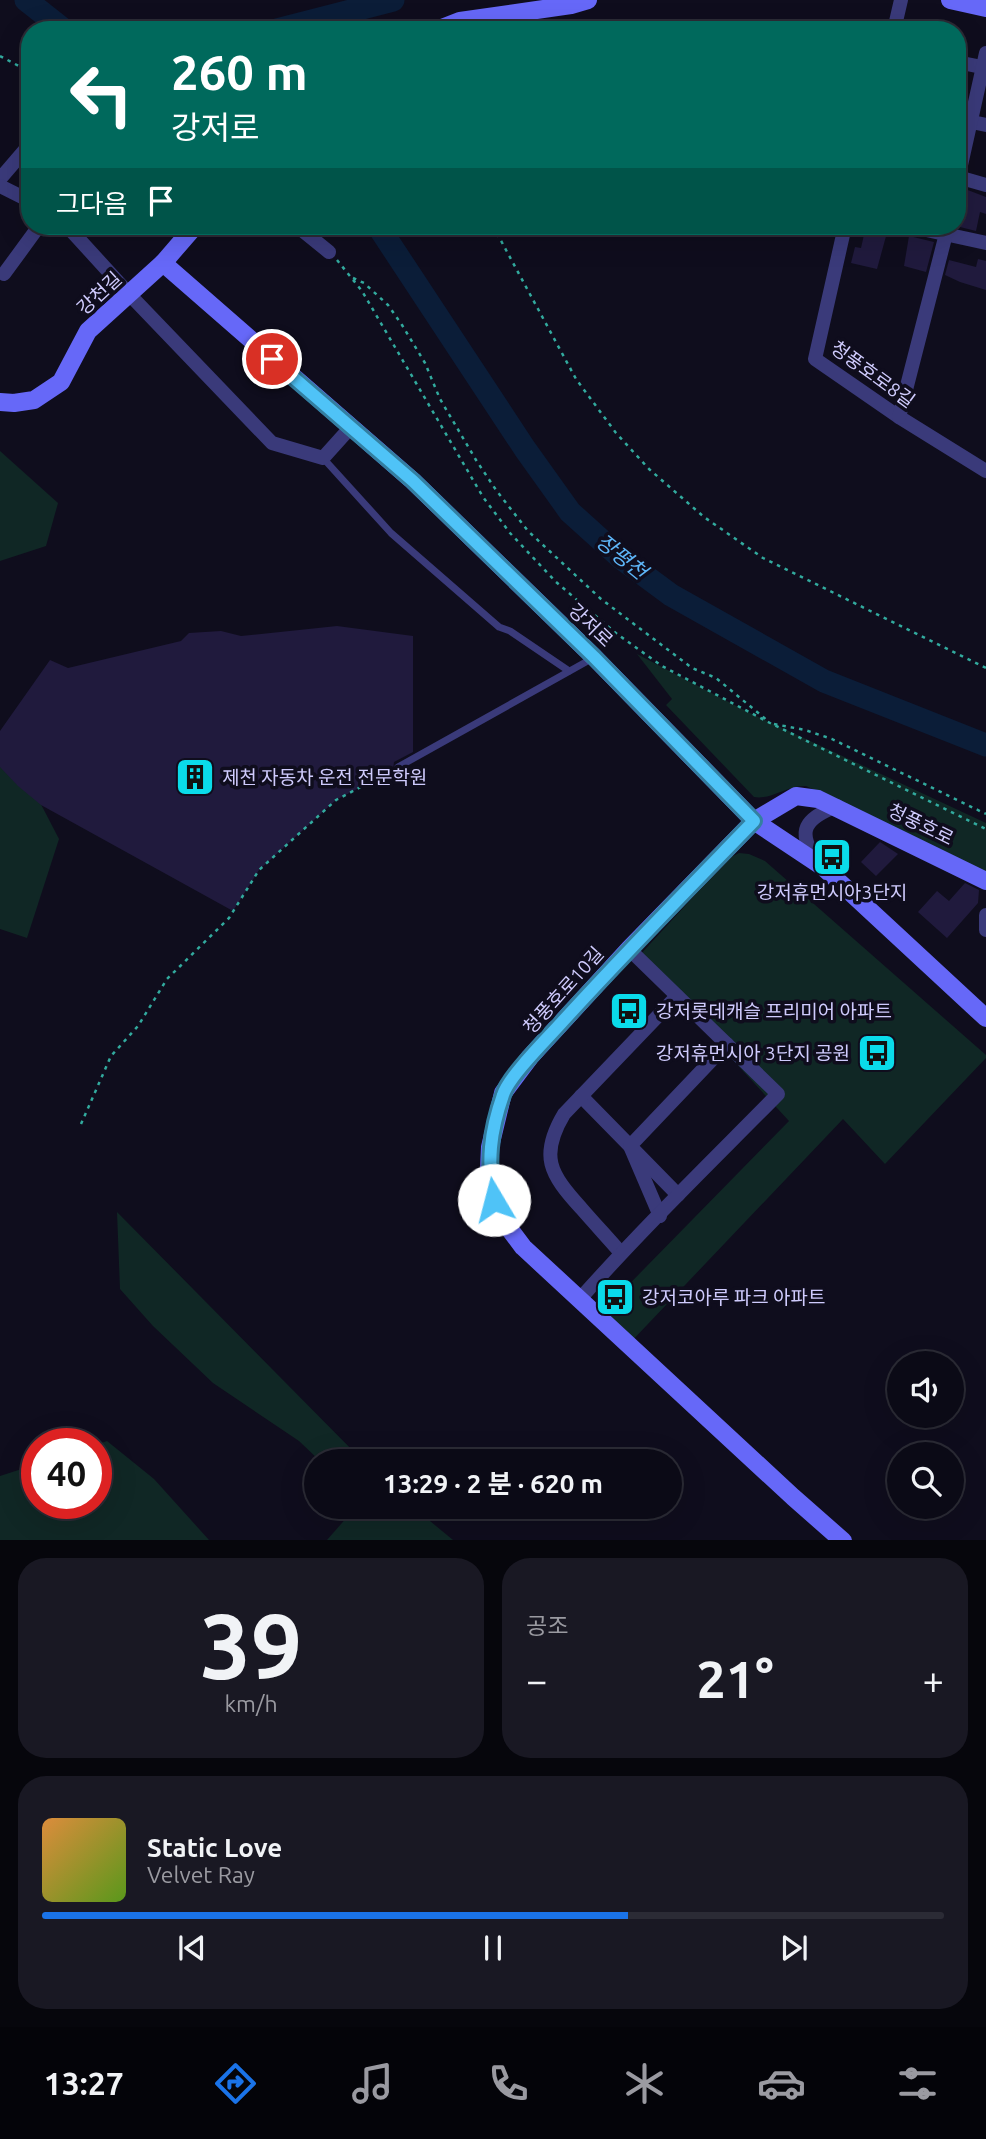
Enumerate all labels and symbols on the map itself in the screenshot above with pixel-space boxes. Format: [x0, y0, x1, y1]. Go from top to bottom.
street label: 강천길 [72, 267, 126, 319]
pin [242, 329, 302, 389]
street label: 청풍호로8길 [827, 336, 919, 412]
water label: 장평천 [592, 528, 654, 585]
street label: 강저로 [564, 599, 618, 651]
building icon: 제천 자동차 운전 전문학원 [174, 756, 216, 798]
place label: 제천 자동차 운전 전문학원 [222, 766, 427, 788]
street label: 청풍호로 [885, 799, 957, 849]
bus stop icon: 강저휴먼시아3단지 [811, 836, 853, 878]
place label: 강저휴먼시아3단지 [757, 881, 907, 903]
street label: 청풍호로10길 [518, 942, 608, 1038]
bus stop icon: 강저롯데캐슬 프리미어 아파트 [608, 990, 650, 1032]
place label: 강저롯데캐슬 프리미어 아파트 [656, 1000, 892, 1022]
bus stop icon: 강저휴먼시아 3단지 공원 [856, 1032, 898, 1074]
place label: 강저휴먼시아 3단지 공원 [656, 1042, 850, 1064]
position arrow [457, 1163, 531, 1237]
bus stop icon: 강저코아루 파크 아파트 [594, 1276, 636, 1318]
place label: 강저코아루 파크 아파트 [642, 1286, 826, 1308]
speed limit sign: 40 [21, 1428, 112, 1519]

